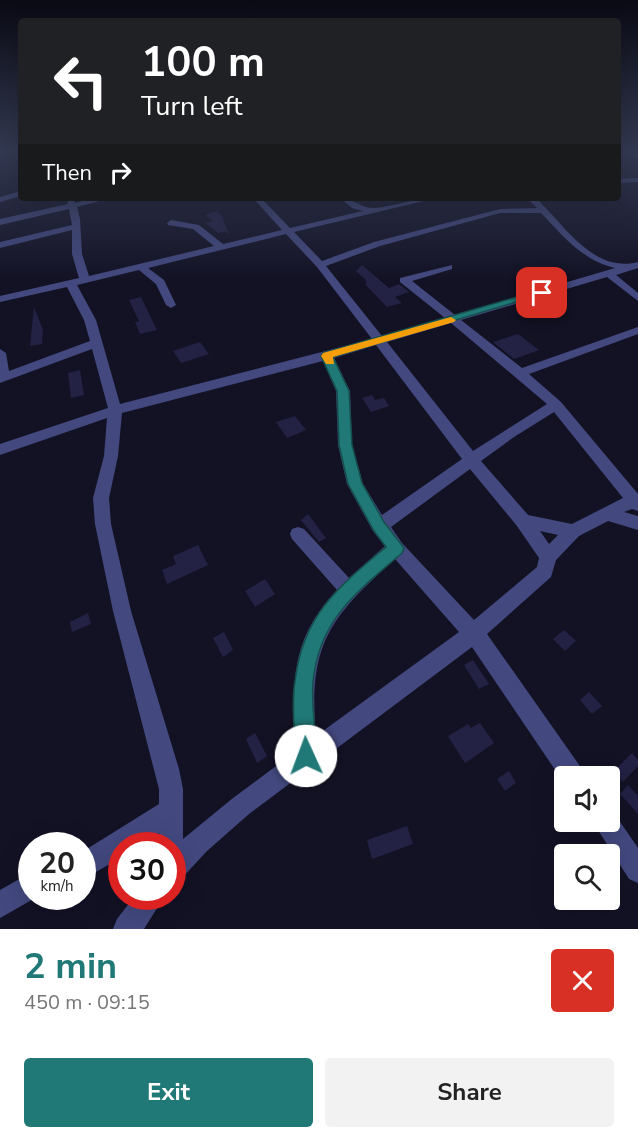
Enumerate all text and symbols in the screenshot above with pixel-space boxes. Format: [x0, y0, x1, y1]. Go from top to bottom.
text: 100 m [141, 34, 265, 91]
icon: left [42, 42, 120, 120]
text: Turn left [141, 88, 242, 125]
icon: right [104, 156, 137, 189]
text: Then [42, 158, 92, 188]
pin [516, 267, 567, 318]
icon: arrive [525, 276, 558, 309]
position arrow [274, 724, 338, 788]
map controls [554, 766, 620, 910]
button: sound [554, 766, 620, 832]
speed limit sign: 30 [108, 832, 186, 910]
text: 20 [39, 843, 75, 884]
button: search [554, 844, 620, 910]
text: km/h [40, 876, 74, 896]
text: 2 min [24, 942, 117, 991]
button: close [551, 949, 614, 1012]
text: 450 m · 09:15 [24, 989, 150, 1016]
button: Exit [24, 1058, 313, 1127]
button: Share [325, 1058, 614, 1127]

